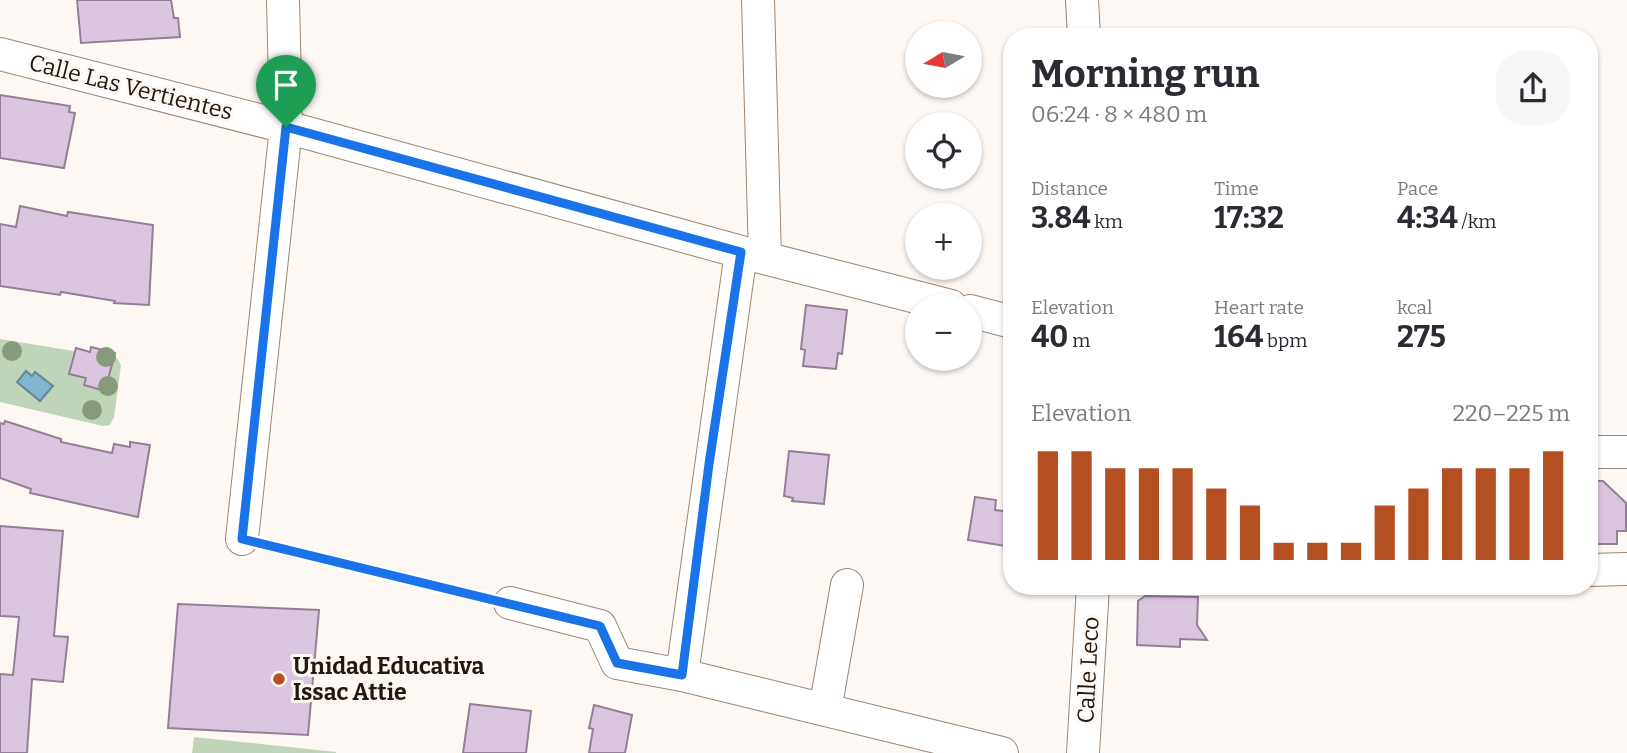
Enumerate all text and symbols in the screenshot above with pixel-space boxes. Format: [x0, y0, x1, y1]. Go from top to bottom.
north arrow [905, 21, 982, 98]
map controls [905, 21, 982, 371]
street label: Calle Las Vertientes [26, 48, 236, 126]
text: Morning run [1031, 51, 1259, 97]
button: share [1496, 51, 1570, 125]
pin [256, 55, 316, 127]
icon: arrive [267, 66, 305, 104]
text: 06:24 · 8 × 480 m [1031, 100, 1207, 128]
button: locate [905, 112, 982, 189]
text: Distance [1031, 177, 1108, 200]
text: Time [1214, 177, 1259, 200]
text: Pace [1397, 177, 1438, 200]
text: 3.84 [1031, 200, 1091, 236]
text: 17:32 [1214, 200, 1284, 236]
text: 4:34 [1397, 200, 1458, 236]
button: + [905, 203, 982, 280]
text: km [1091, 210, 1123, 233]
text: /km [1458, 210, 1496, 233]
button: − [905, 294, 982, 371]
text: Elevation [1031, 296, 1114, 319]
text: Heart rate [1214, 296, 1304, 319]
text: kcal [1397, 296, 1432, 319]
text: 40 [1031, 319, 1068, 355]
text: 164 [1214, 319, 1263, 355]
text: 275 [1397, 319, 1446, 355]
text: m [1068, 329, 1090, 352]
text: bpm [1263, 329, 1307, 352]
text: Elevation [1031, 399, 1131, 427]
text: 220–225 m [1453, 399, 1570, 427]
street label: Calle Leco [1071, 616, 1105, 724]
place label: Unidad Educativa Issac Attie [293, 652, 484, 706]
marker: Unidad Educativa Issac Attie [271, 671, 287, 687]

